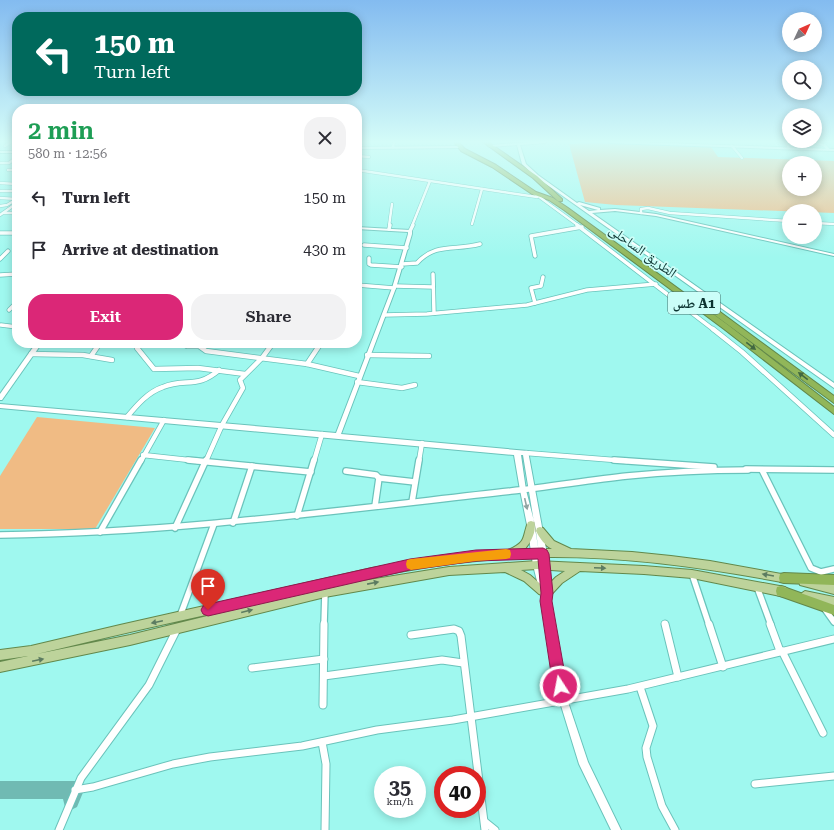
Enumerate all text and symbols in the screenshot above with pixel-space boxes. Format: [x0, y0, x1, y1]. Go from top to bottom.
north arrow [782, 12, 822, 52]
map controls [782, 12, 822, 244]
text: 150 m [94, 27, 175, 60]
icon: left [28, 28, 80, 80]
button: search [782, 60, 822, 100]
text: Turn left [94, 61, 170, 82]
button: layers [782, 108, 822, 148]
text: 2 min [28, 117, 94, 145]
button: close [304, 117, 346, 159]
text: 580 m · 12:56 [28, 146, 107, 161]
button: + [782, 156, 822, 196]
icon: left [28, 187, 50, 209]
text: Turn left [62, 189, 130, 207]
text: 150 m [303, 189, 346, 207]
button: − [782, 204, 822, 244]
street label: الطريق الساحلى [605, 221, 680, 282]
icon: arrive [28, 239, 50, 261]
text: Arrive at destination [62, 241, 218, 259]
text: 430 m [303, 241, 346, 259]
road number: طس A1 [668, 292, 720, 314]
button: Exit [28, 294, 183, 340]
button: Share [191, 294, 346, 340]
one-way arrow [746, 342, 757, 351]
one-way arrow [798, 373, 808, 381]
one-way arrow [523, 498, 529, 510]
one-way arrow [594, 565, 606, 572]
pin [191, 569, 225, 610]
one-way arrow [762, 572, 775, 578]
icon: arrive [197, 575, 219, 597]
one-way arrow [367, 580, 380, 586]
one-way arrow [240, 608, 253, 614]
one-way arrow [151, 619, 163, 625]
one-way arrow [32, 657, 45, 663]
position arrow [539, 665, 581, 707]
speed limit sign: 40 [434, 766, 486, 818]
text: 35 [389, 775, 411, 799]
text: km/h [387, 796, 413, 807]

